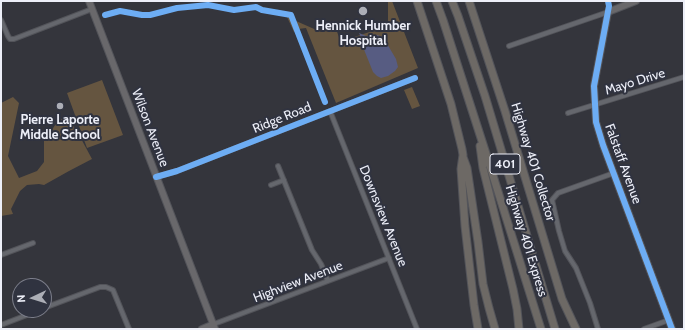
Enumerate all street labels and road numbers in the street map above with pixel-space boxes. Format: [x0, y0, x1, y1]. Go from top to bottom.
street label: Mayo Drive [603, 65, 667, 99]
street label: Wilson Avenue [128, 87, 172, 169]
street label: Ridge Road [250, 99, 314, 137]
street label: Highway 401 Collector [508, 101, 558, 223]
street label: Falstaff Avenue [601, 122, 645, 206]
road number: 401 [490, 154, 520, 174]
street label: Downsview Avenue [356, 163, 410, 269]
street label: Highway 401 Express [502, 183, 550, 299]
street label: Highview Avenue [251, 258, 345, 306]

